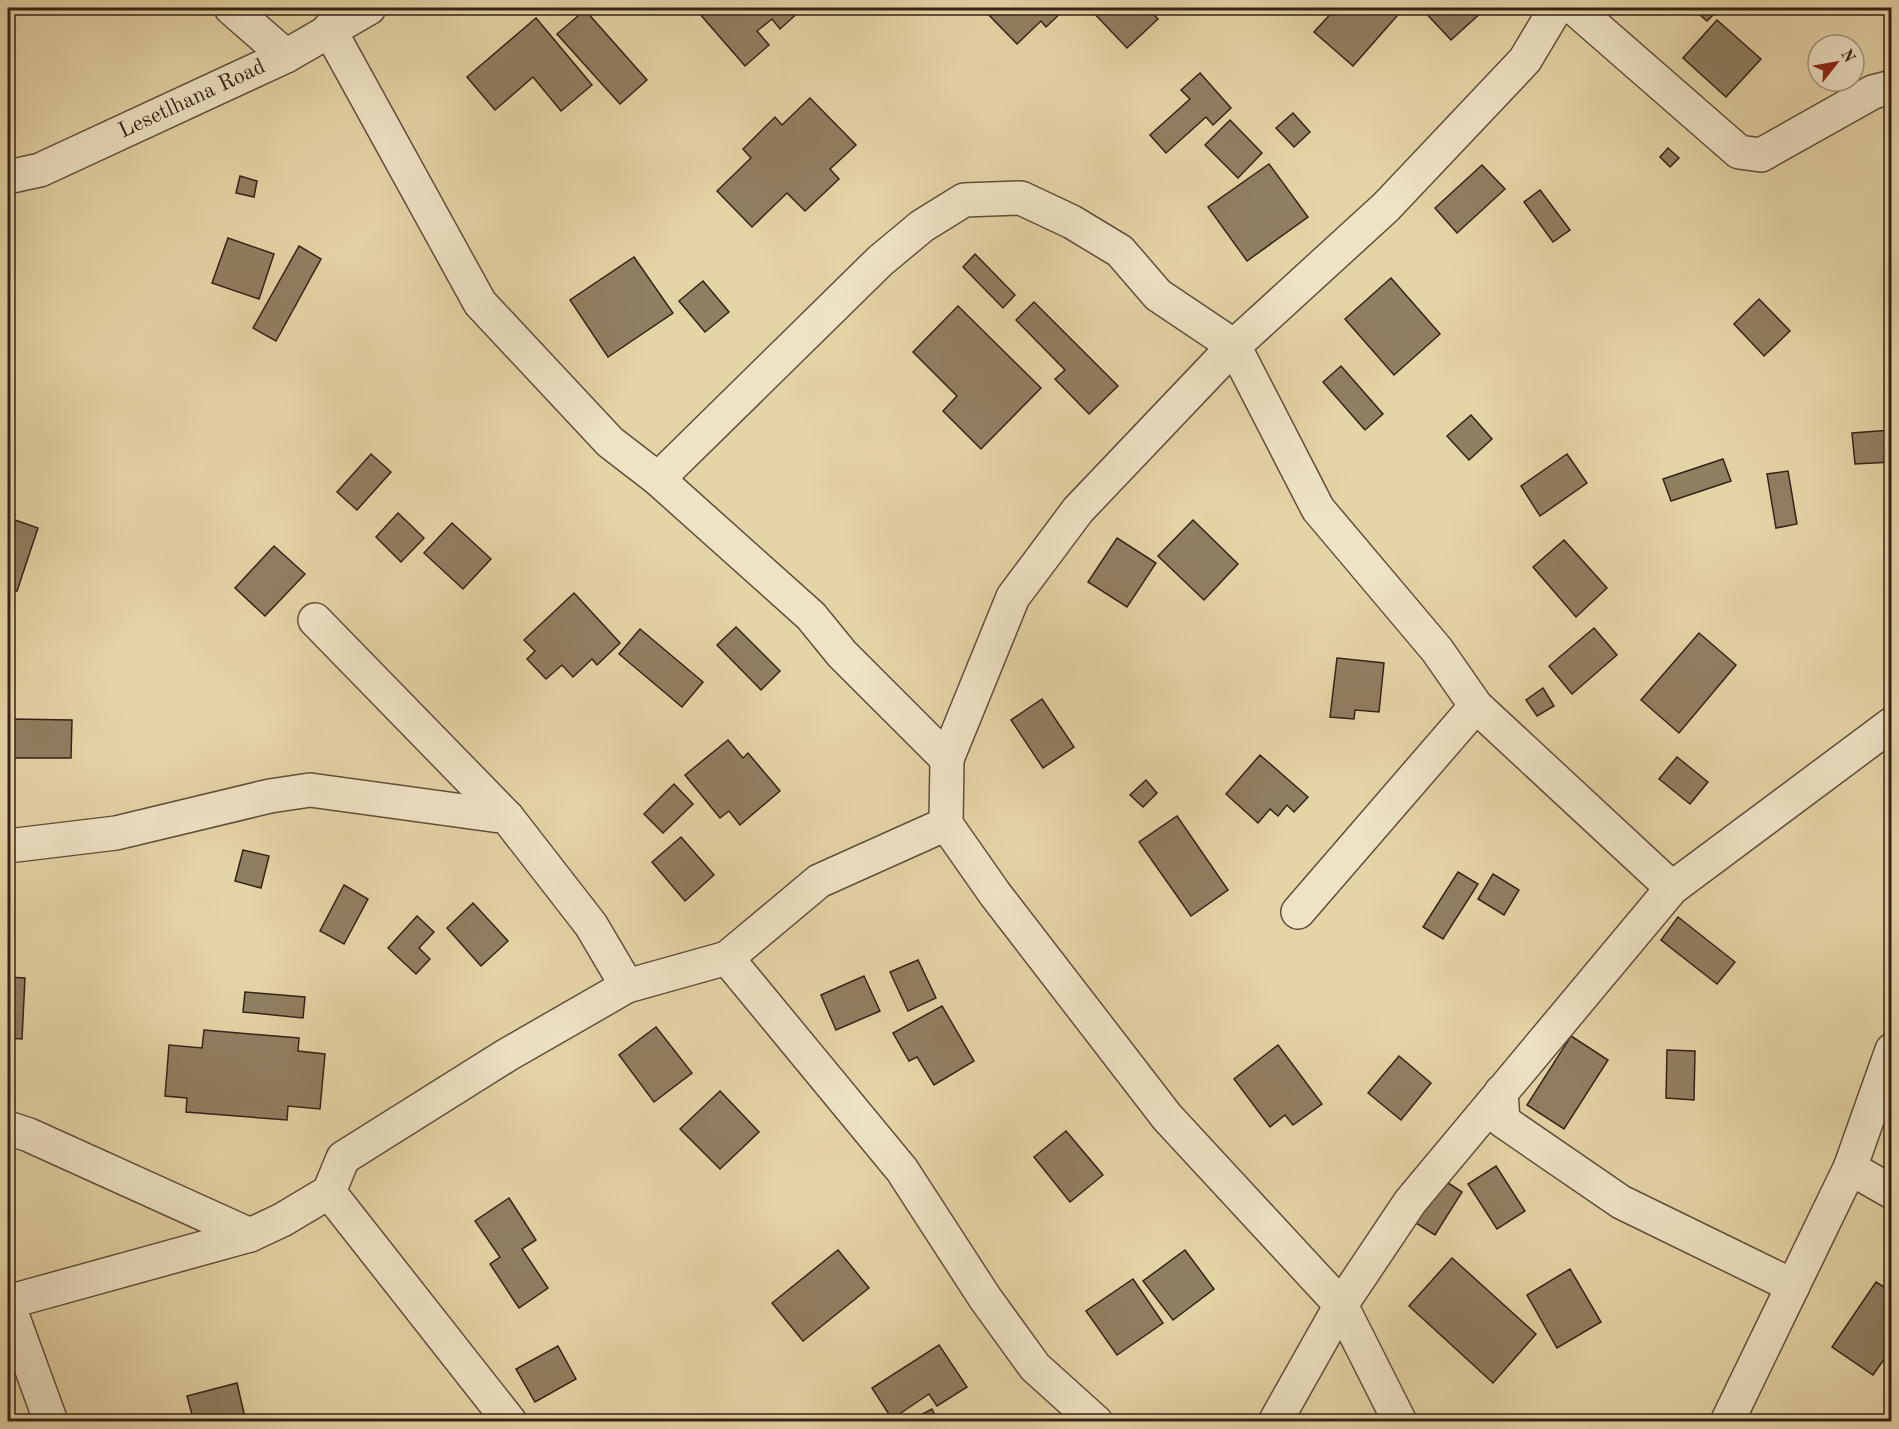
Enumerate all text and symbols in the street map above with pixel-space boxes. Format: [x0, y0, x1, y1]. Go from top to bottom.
north arrow [1806, 33, 1866, 93]
text: N [1837, 47, 1858, 66]
street label: Lesetlhana Road [115, 55, 269, 143]

